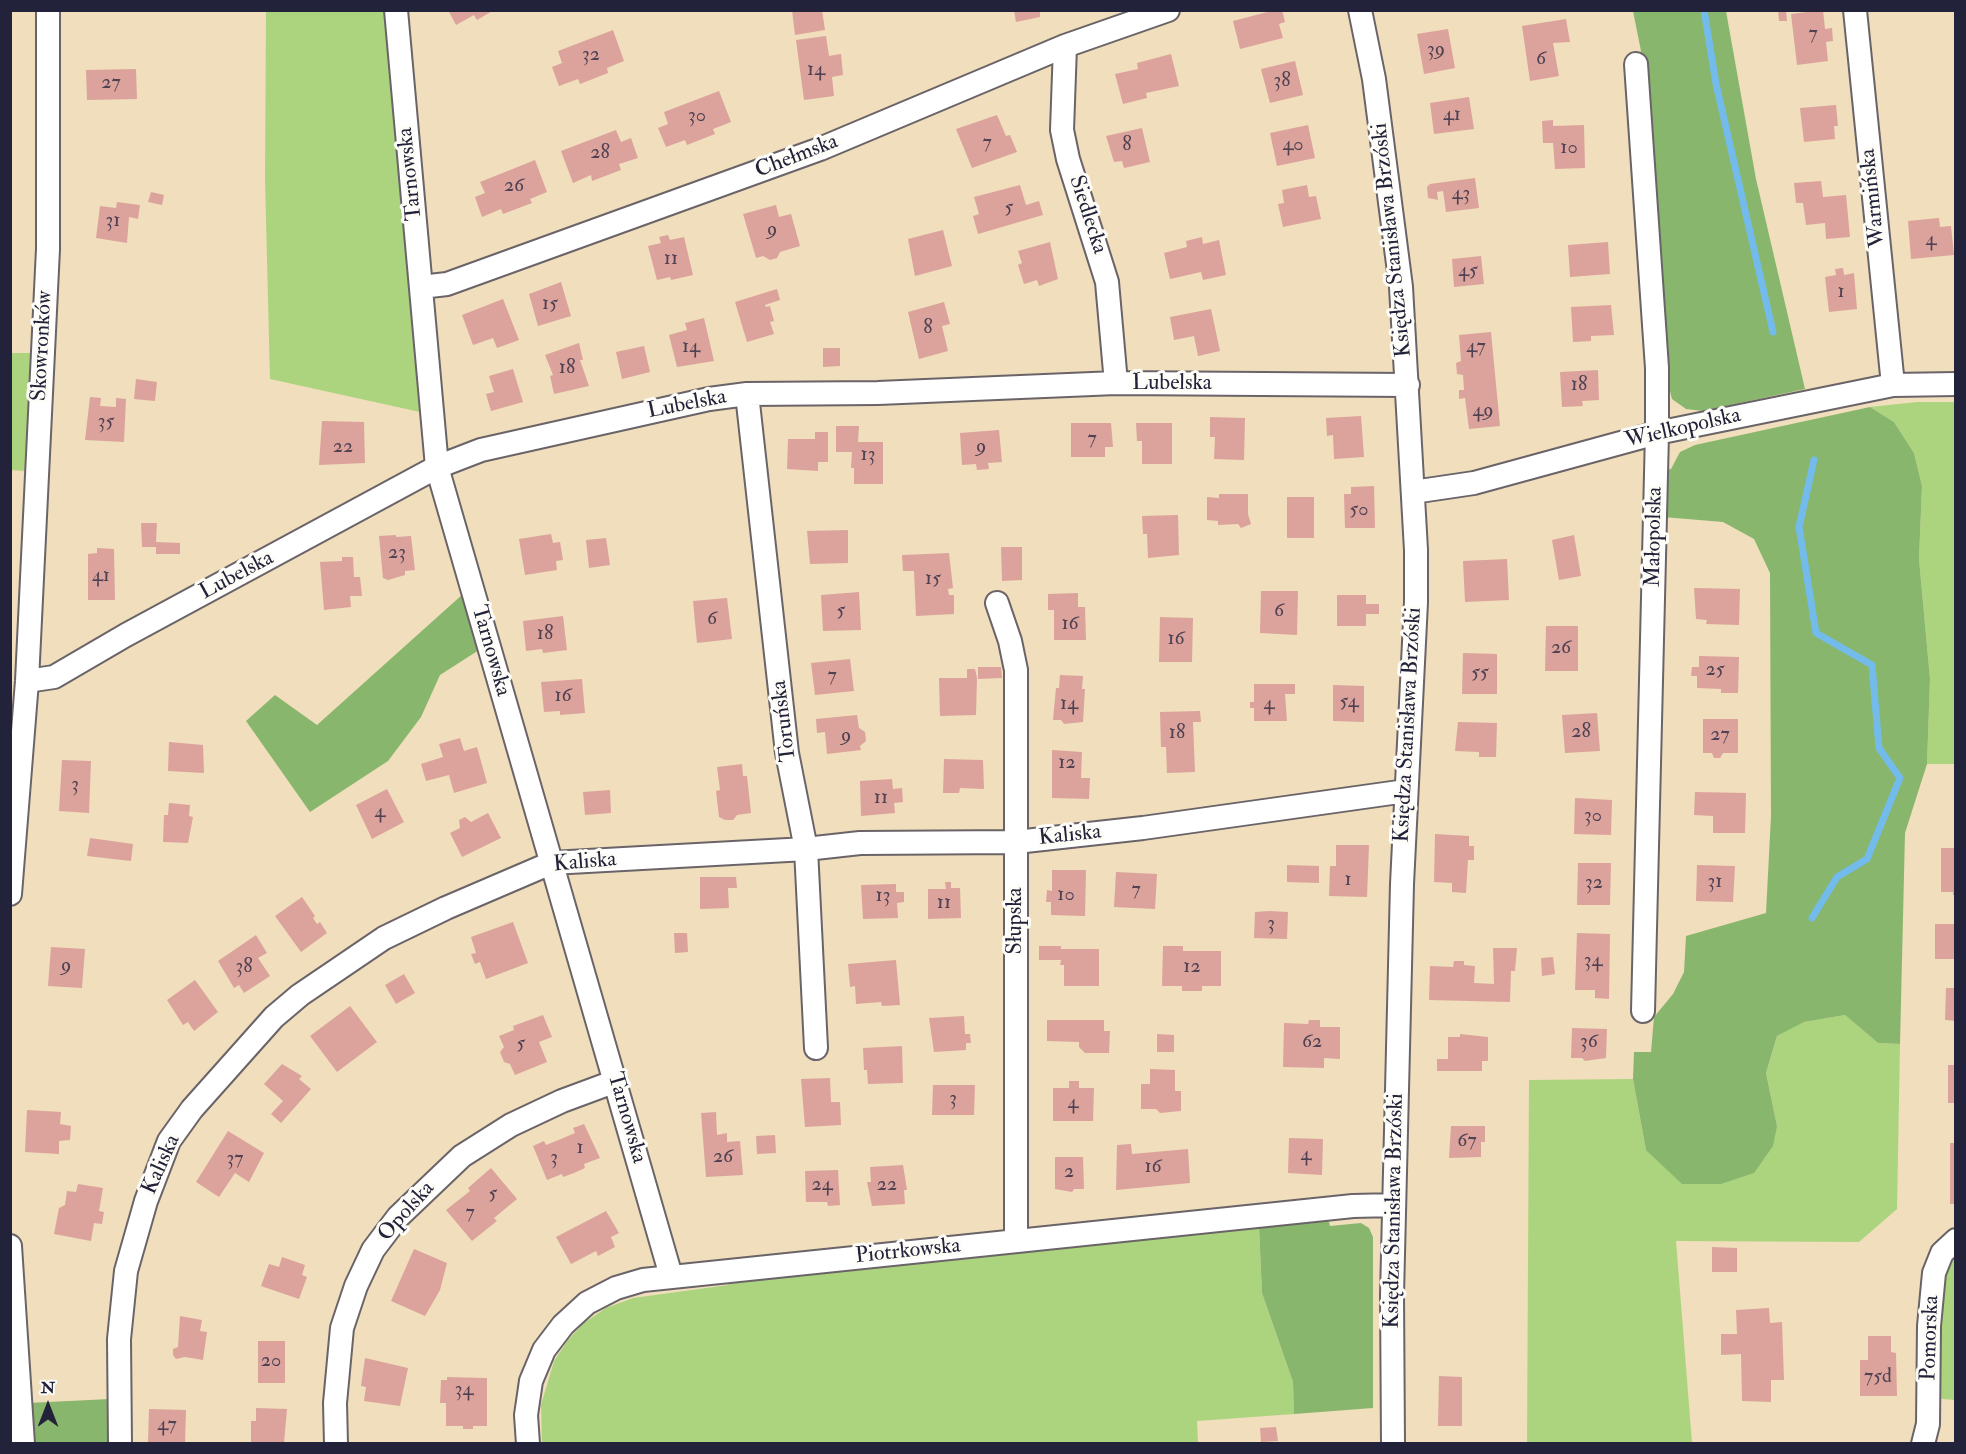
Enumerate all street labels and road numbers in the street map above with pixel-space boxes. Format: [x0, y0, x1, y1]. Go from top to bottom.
street label: Księdza Stanisława Brzóski [1368, 122, 1418, 358]
street label: Tarnowska [393, 126, 429, 222]
street label: Chełmska [752, 129, 842, 185]
street label: Warmińska [1856, 147, 1892, 249]
street label: Siedlecka [1062, 172, 1112, 258]
street label: Skowronków [27, 290, 59, 402]
street label: Lubelska [1132, 371, 1212, 397]
street label: Lubelska [645, 384, 729, 426]
street label: Wielkopolska [1623, 403, 1743, 455]
street label: Małopolska [1641, 487, 1669, 587]
street label: Lubelska [196, 546, 278, 606]
street label: Tarnowska [464, 602, 516, 700]
street label: Księdza Stanisława Brzóski [1390, 607, 1428, 843]
street label: Toruńska [767, 679, 803, 763]
street label: Kaliska [1037, 820, 1103, 852]
street label: Kaliska [553, 847, 617, 879]
street label: Słupska [1003, 887, 1029, 955]
street label: Tarnowska [600, 1069, 652, 1167]
street label: Księdza Stanisława Brzóski [1380, 1093, 1410, 1329]
street label: Kaliska [137, 1131, 187, 1199]
street label: Opolska [373, 1176, 441, 1248]
street label: Piotrkowska [854, 1233, 962, 1271]
street label: Pomorska [1916, 1295, 1946, 1381]

